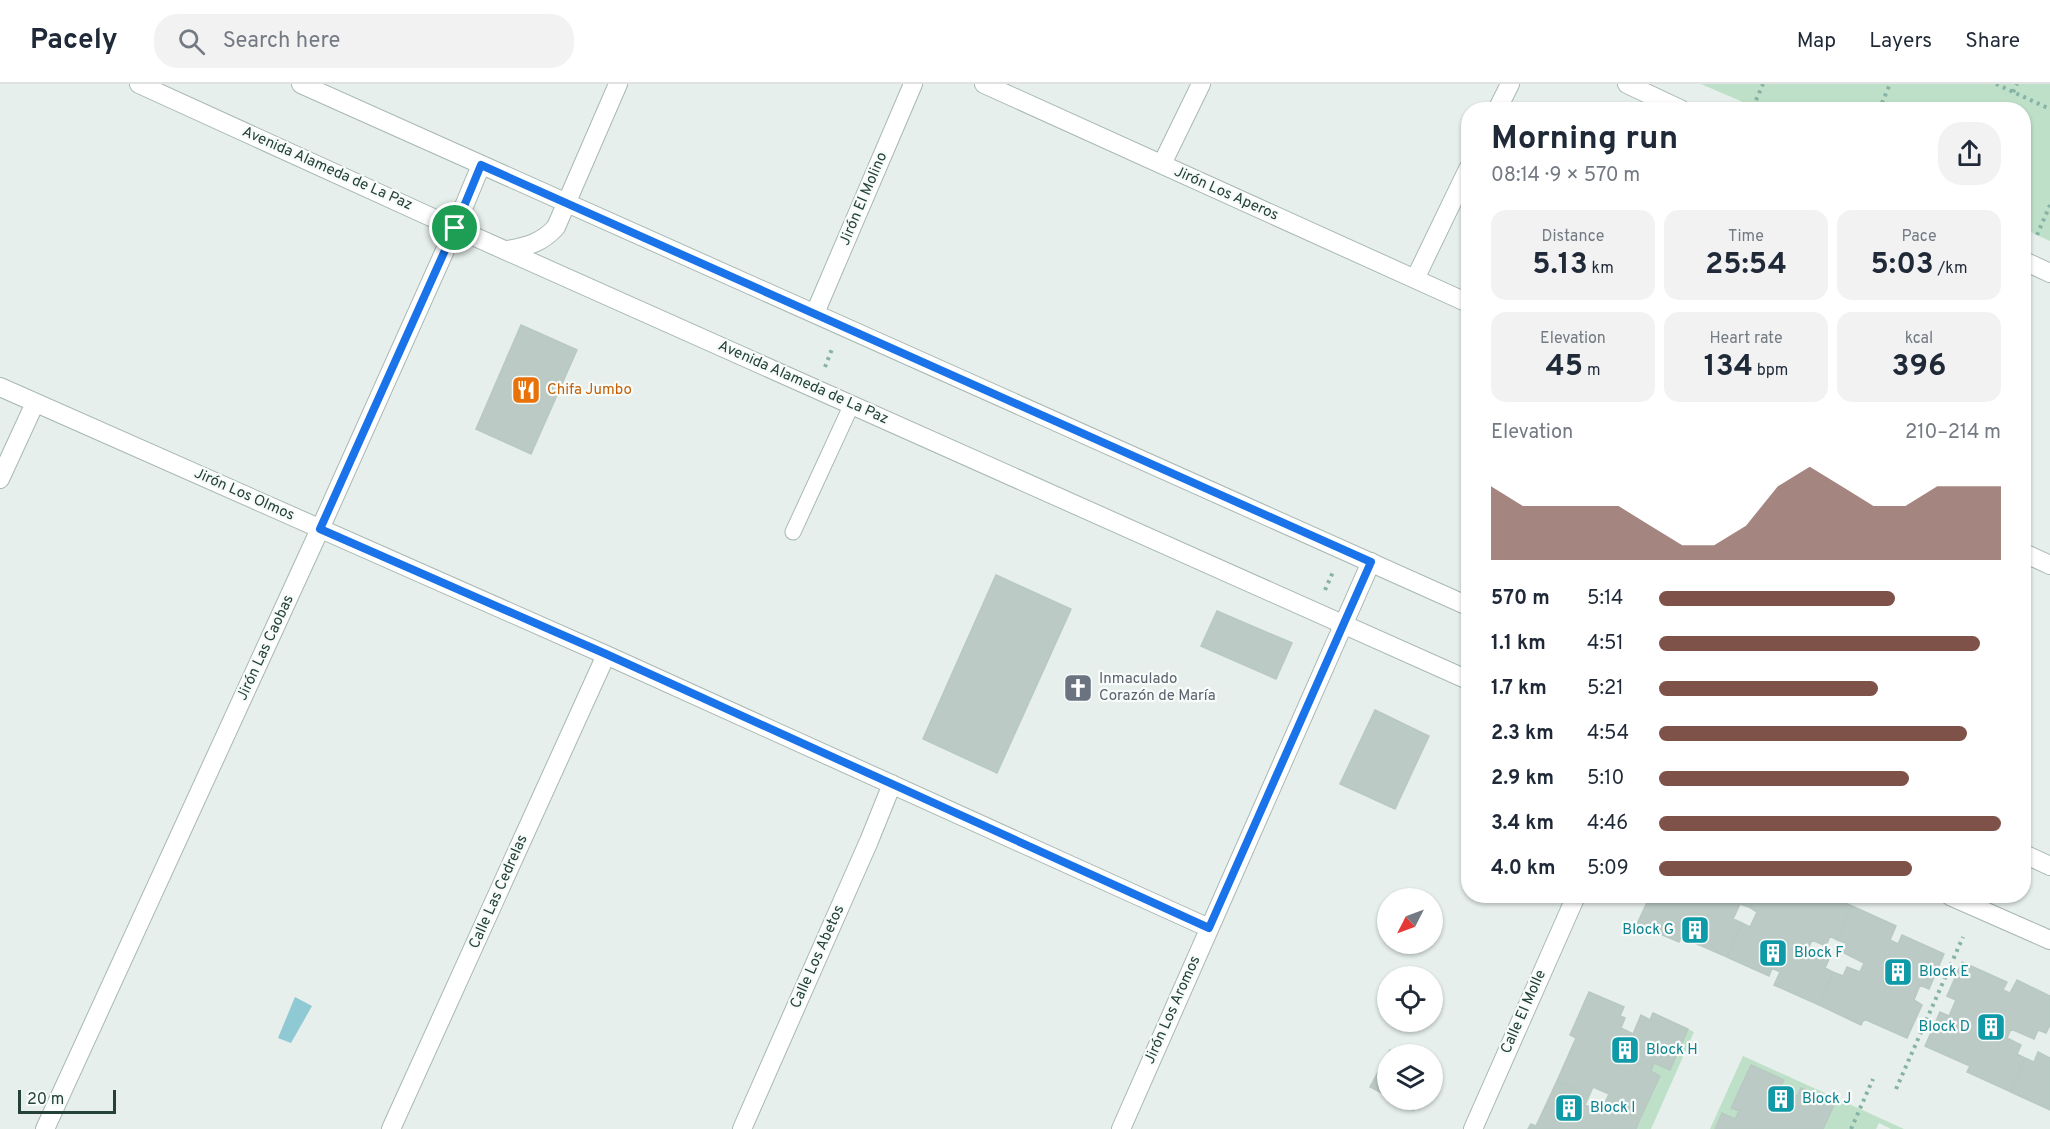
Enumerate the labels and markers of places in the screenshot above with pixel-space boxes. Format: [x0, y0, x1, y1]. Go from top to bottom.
pin [429, 202, 480, 253]
restaurant icon: Chifa Jumbo [510, 374, 542, 406]
place label: Chifa Jumbo [547, 381, 632, 400]
place label: Inmaculado Corazón de María [1099, 670, 1216, 706]
church icon: Inmaculado Corazón de María [1062, 672, 1094, 704]
building icon: Block G [1679, 914, 1711, 946]
place label: Block G [1622, 921, 1674, 940]
building icon: Block F [1757, 937, 1789, 969]
place label: Block F [1794, 944, 1844, 963]
building icon: Block E [1882, 956, 1914, 988]
place label: Block E [1919, 963, 1969, 982]
building icon: Block D [1975, 1011, 2007, 1043]
place label: Block D [1918, 1018, 1970, 1037]
building icon: Block H [1609, 1034, 1641, 1066]
place label: Block H [1646, 1041, 1698, 1060]
building icon: Block J [1765, 1083, 1797, 1115]
place label: Block J [1802, 1090, 1852, 1109]
building icon: Block I [1553, 1092, 1585, 1124]
place label: Block I [1590, 1099, 1636, 1118]

